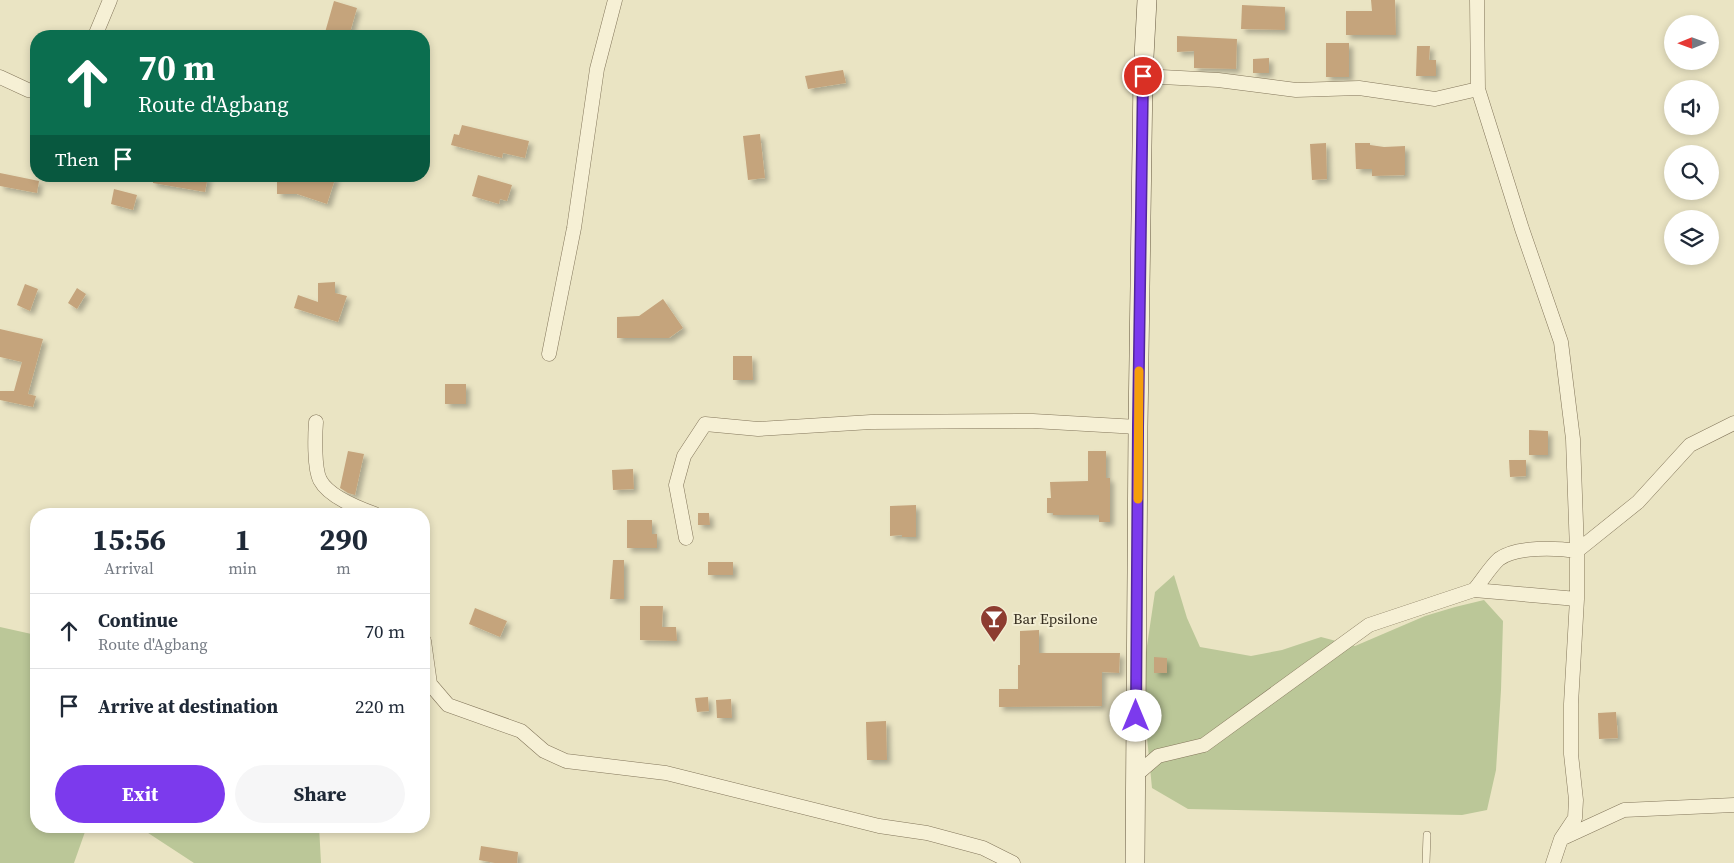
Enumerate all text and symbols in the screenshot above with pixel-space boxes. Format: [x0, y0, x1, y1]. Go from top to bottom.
north arrow [1664, 15, 1719, 70]
map controls [1664, 15, 1719, 265]
text: 70 m [138, 44, 215, 92]
icon: ahead [55, 50, 120, 115]
pin [1122, 55, 1164, 97]
icon: arrive [1129, 62, 1157, 90]
button: sound [1664, 80, 1719, 135]
text: Route d'Agbang [138, 89, 289, 119]
icon: arrive [109, 145, 137, 173]
button: search [1664, 145, 1719, 200]
text: Then [55, 146, 99, 172]
button: layers [1664, 210, 1719, 265]
text: 15:56 [92, 519, 166, 560]
text: 1 [234, 519, 251, 560]
text: 290 [319, 519, 368, 560]
text: Arrival [104, 557, 154, 579]
text: min [228, 557, 257, 579]
text: m [336, 557, 351, 579]
bar icon: Bar Epsilone [979, 604, 1009, 643]
text: Continue [98, 607, 178, 633]
place label: Bar Epsilone [1013, 608, 1098, 629]
icon: ahead [55, 617, 83, 645]
text: 70 m [364, 618, 405, 644]
text: Route d'Agbang [98, 633, 208, 655]
position arrow [1109, 689, 1161, 741]
icon: arrive [55, 692, 83, 720]
text: Arrive at destination [98, 693, 278, 719]
text: 220 m [355, 693, 405, 719]
button: Exit [55, 765, 225, 823]
button: Share [235, 765, 405, 823]

